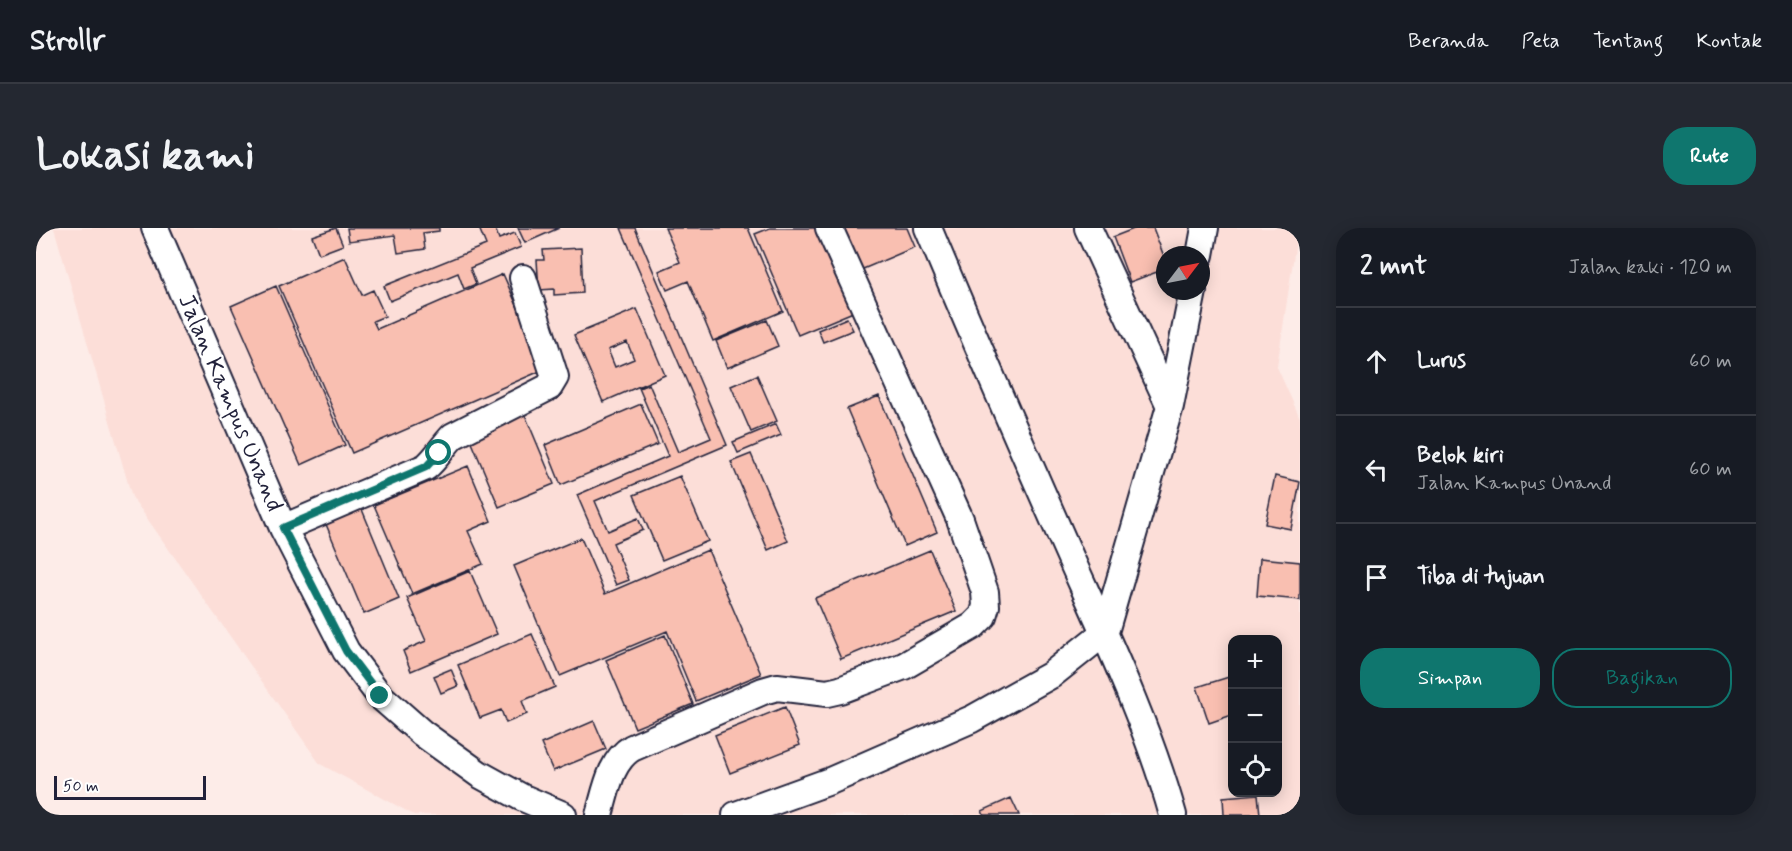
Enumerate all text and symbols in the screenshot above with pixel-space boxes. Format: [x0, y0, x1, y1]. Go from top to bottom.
text: Strollr [30, 23, 105, 60]
text: Beranda [1408, 27, 1489, 55]
text: Peta [1522, 27, 1560, 55]
text: Tentang [1593, 27, 1663, 55]
text: Kontak [1696, 27, 1762, 55]
button: Rute [1663, 127, 1756, 185]
text: Lokasi kami [36, 129, 255, 184]
north arrow [1156, 246, 1210, 300]
text: 2 mnt [1360, 250, 1427, 284]
text: Jalan kaki · 120 m [1568, 254, 1732, 281]
street label: Jalan Kampus Unand [170, 290, 290, 516]
icon: ahead [1360, 345, 1393, 378]
text: Lurus [1417, 347, 1466, 375]
text: 60 m [1689, 348, 1732, 375]
route start [425, 439, 451, 465]
text: Belok kiri [1417, 442, 1504, 470]
icon: left [1360, 453, 1393, 486]
text: 60 m [1689, 456, 1732, 483]
text: Jalan Kampus Unand [1417, 470, 1611, 497]
icon: arrive [1360, 561, 1393, 594]
text: Tiba di tujuan [1417, 563, 1545, 591]
map controls [1228, 635, 1282, 797]
button: + [1228, 635, 1282, 689]
button: Simpan [1360, 648, 1540, 708]
button: Bagikan [1552, 648, 1732, 708]
route end [366, 682, 392, 708]
button: − [1228, 689, 1282, 743]
button: locate [1228, 743, 1282, 797]
scale bar [54, 773, 206, 800]
text: 50 m [63, 776, 99, 797]

